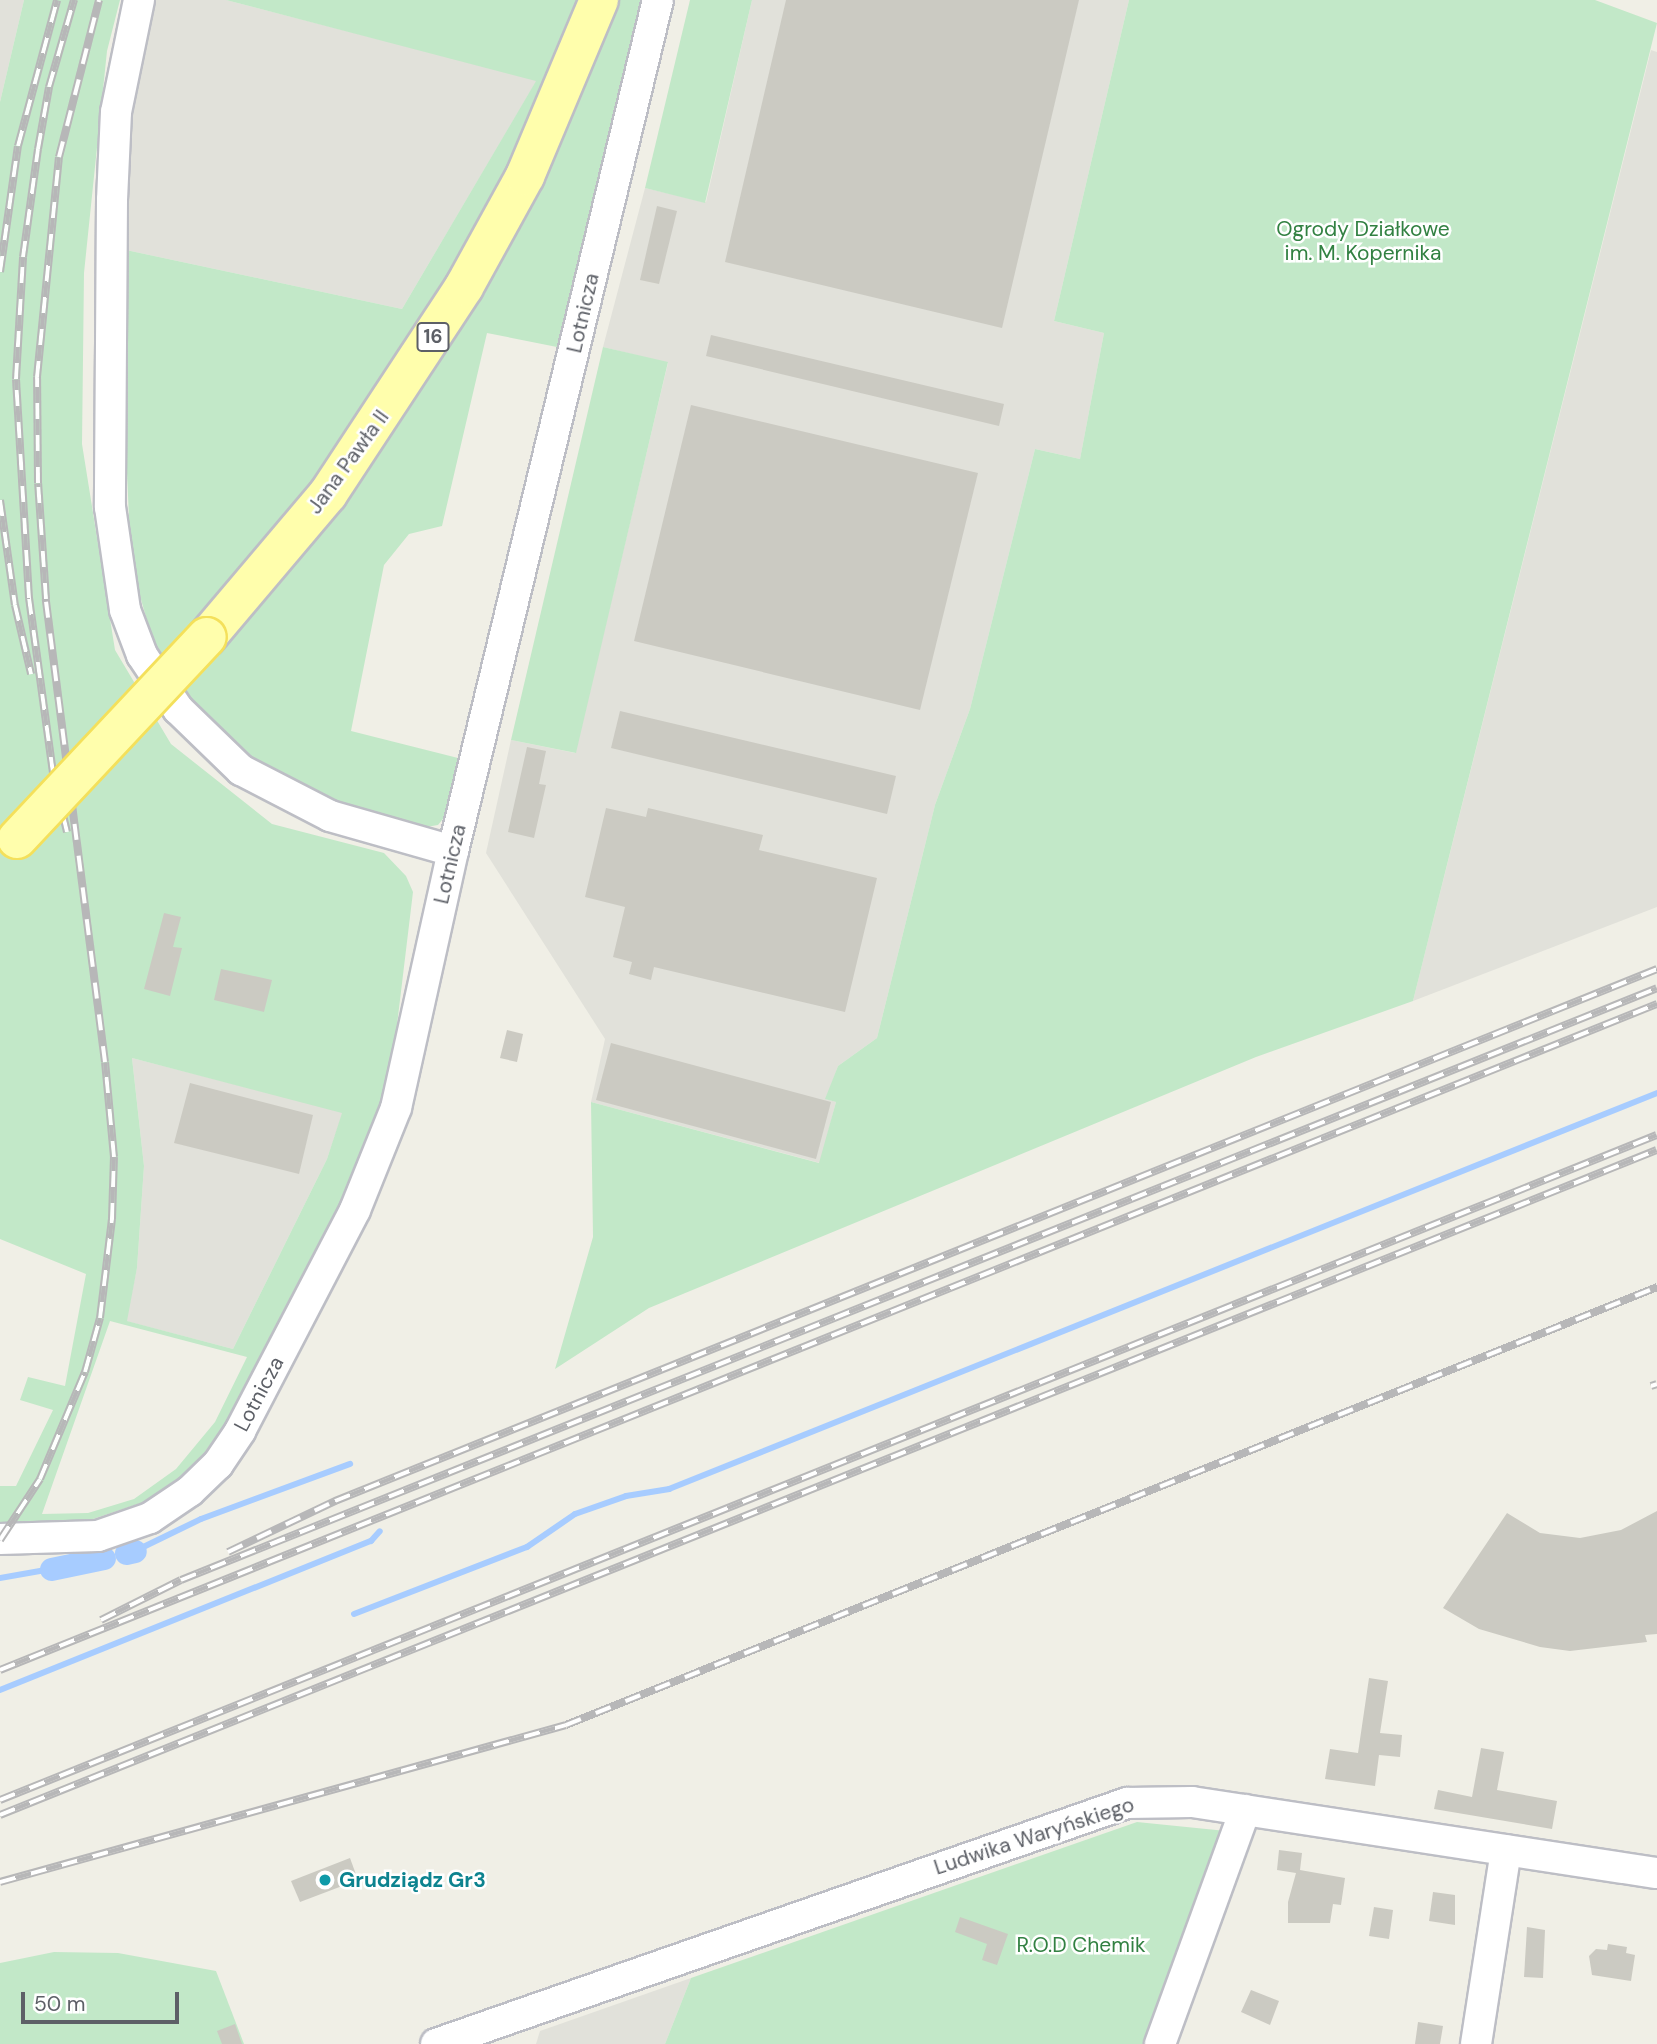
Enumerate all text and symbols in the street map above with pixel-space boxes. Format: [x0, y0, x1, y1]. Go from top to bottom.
park label: Ogrody Działkowe im. M. Kopernika [1276, 216, 1450, 266]
street label: Lotnicza [562, 271, 604, 355]
road number: 16 [416, 322, 450, 352]
street label: Jana Pawła II [302, 405, 394, 519]
street label: Lotnicza [429, 822, 471, 906]
street label: Lotnicza [229, 1352, 289, 1436]
street label: Ludwika Waryńskiego [931, 1792, 1137, 1880]
place label: Grudziądz Gr3 [339, 1867, 486, 1893]
marker: Grudziądz Gr3 [317, 1872, 333, 1888]
park label: R.O.D Chemik [1016, 1932, 1146, 1958]
scale bar [24, 1978, 182, 2022]
text: 50 m [34, 1990, 85, 2018]

